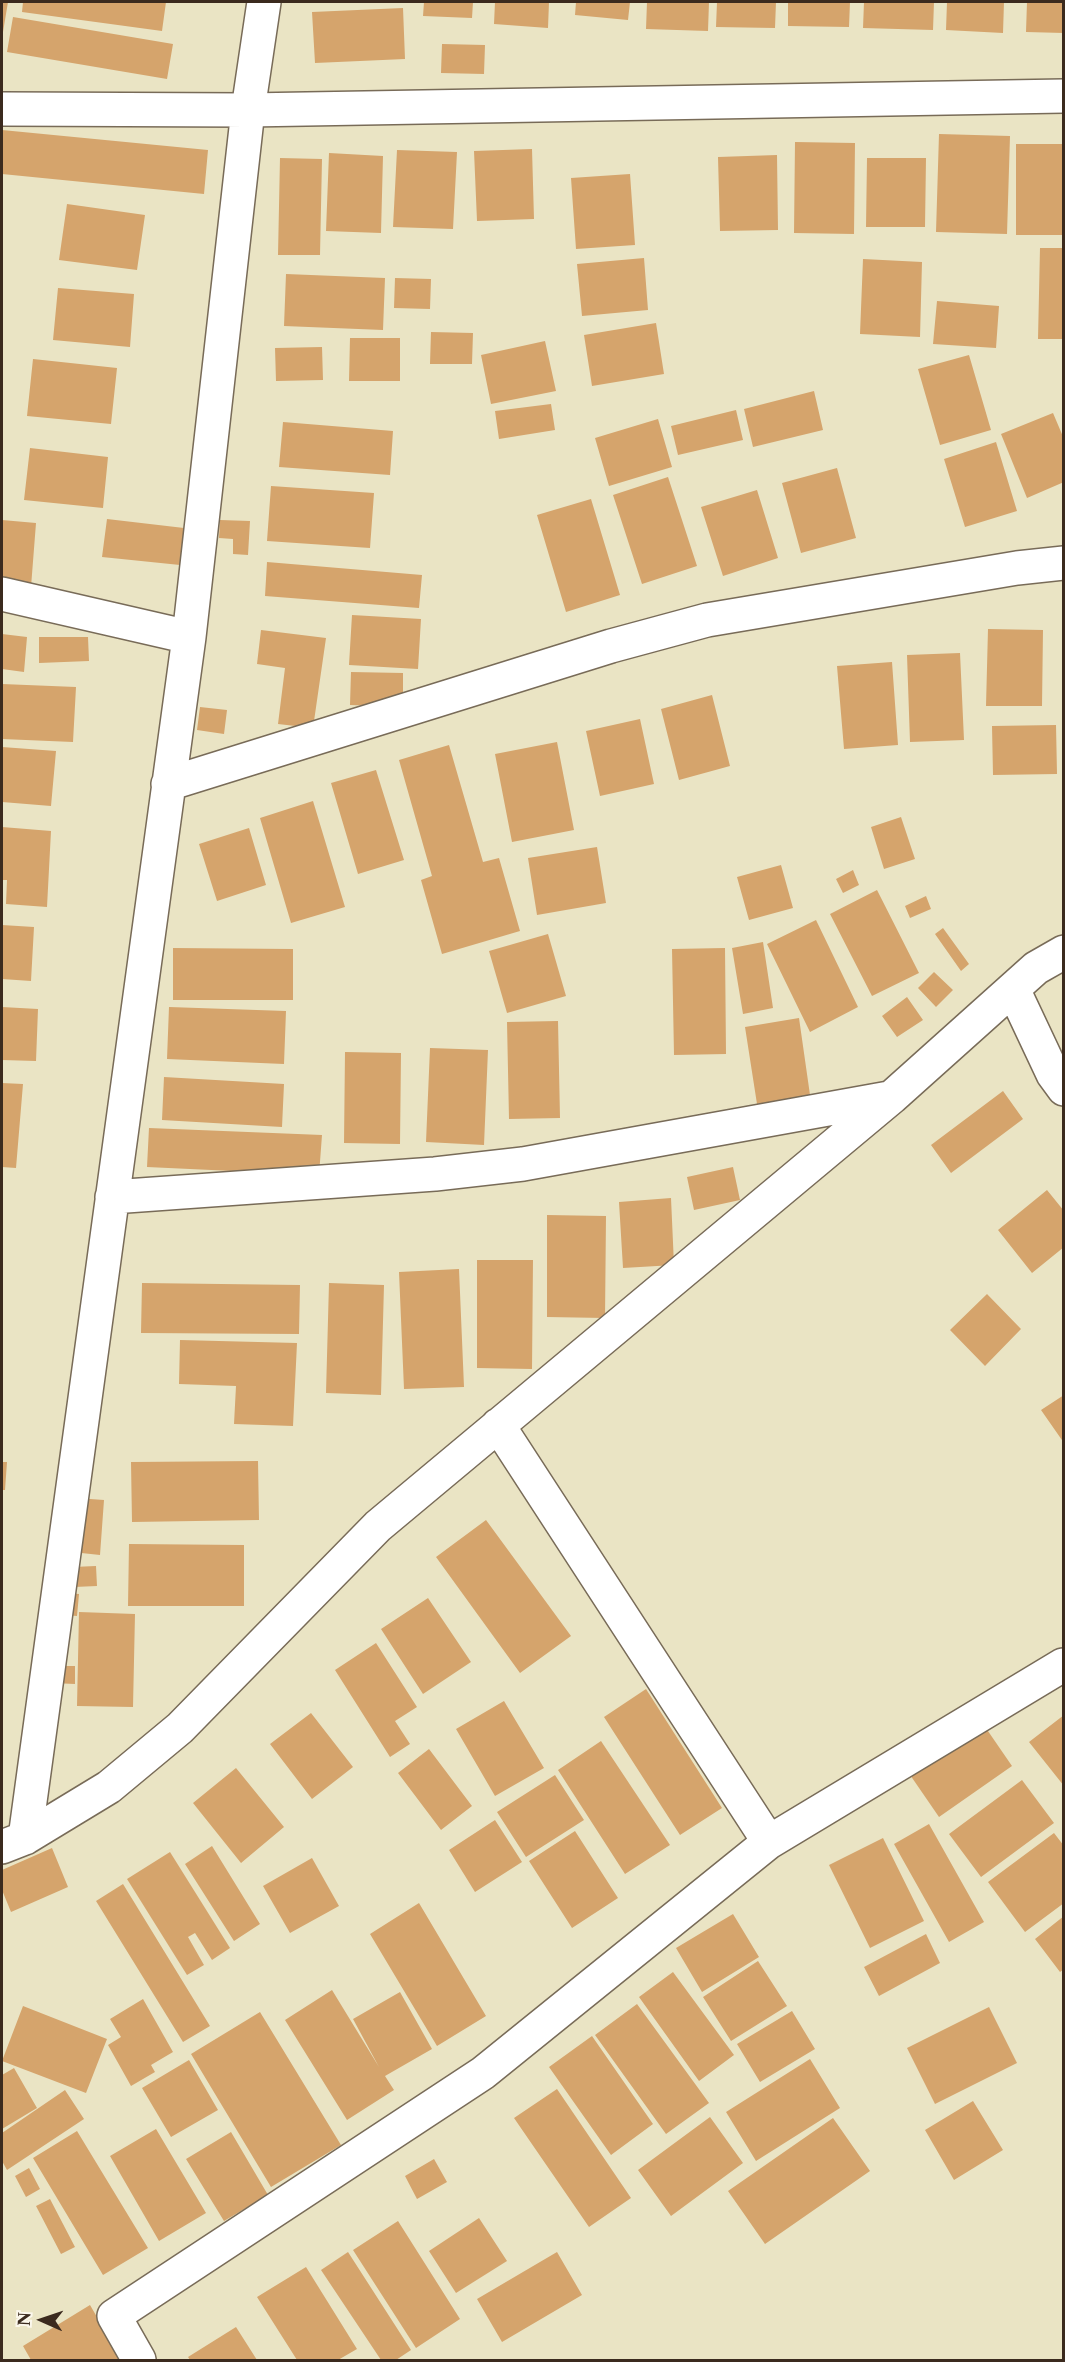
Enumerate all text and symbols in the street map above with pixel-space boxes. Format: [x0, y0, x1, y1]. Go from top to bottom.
north arrow [12, 2290, 72, 2350]
text: N [14, 2312, 34, 2327]

